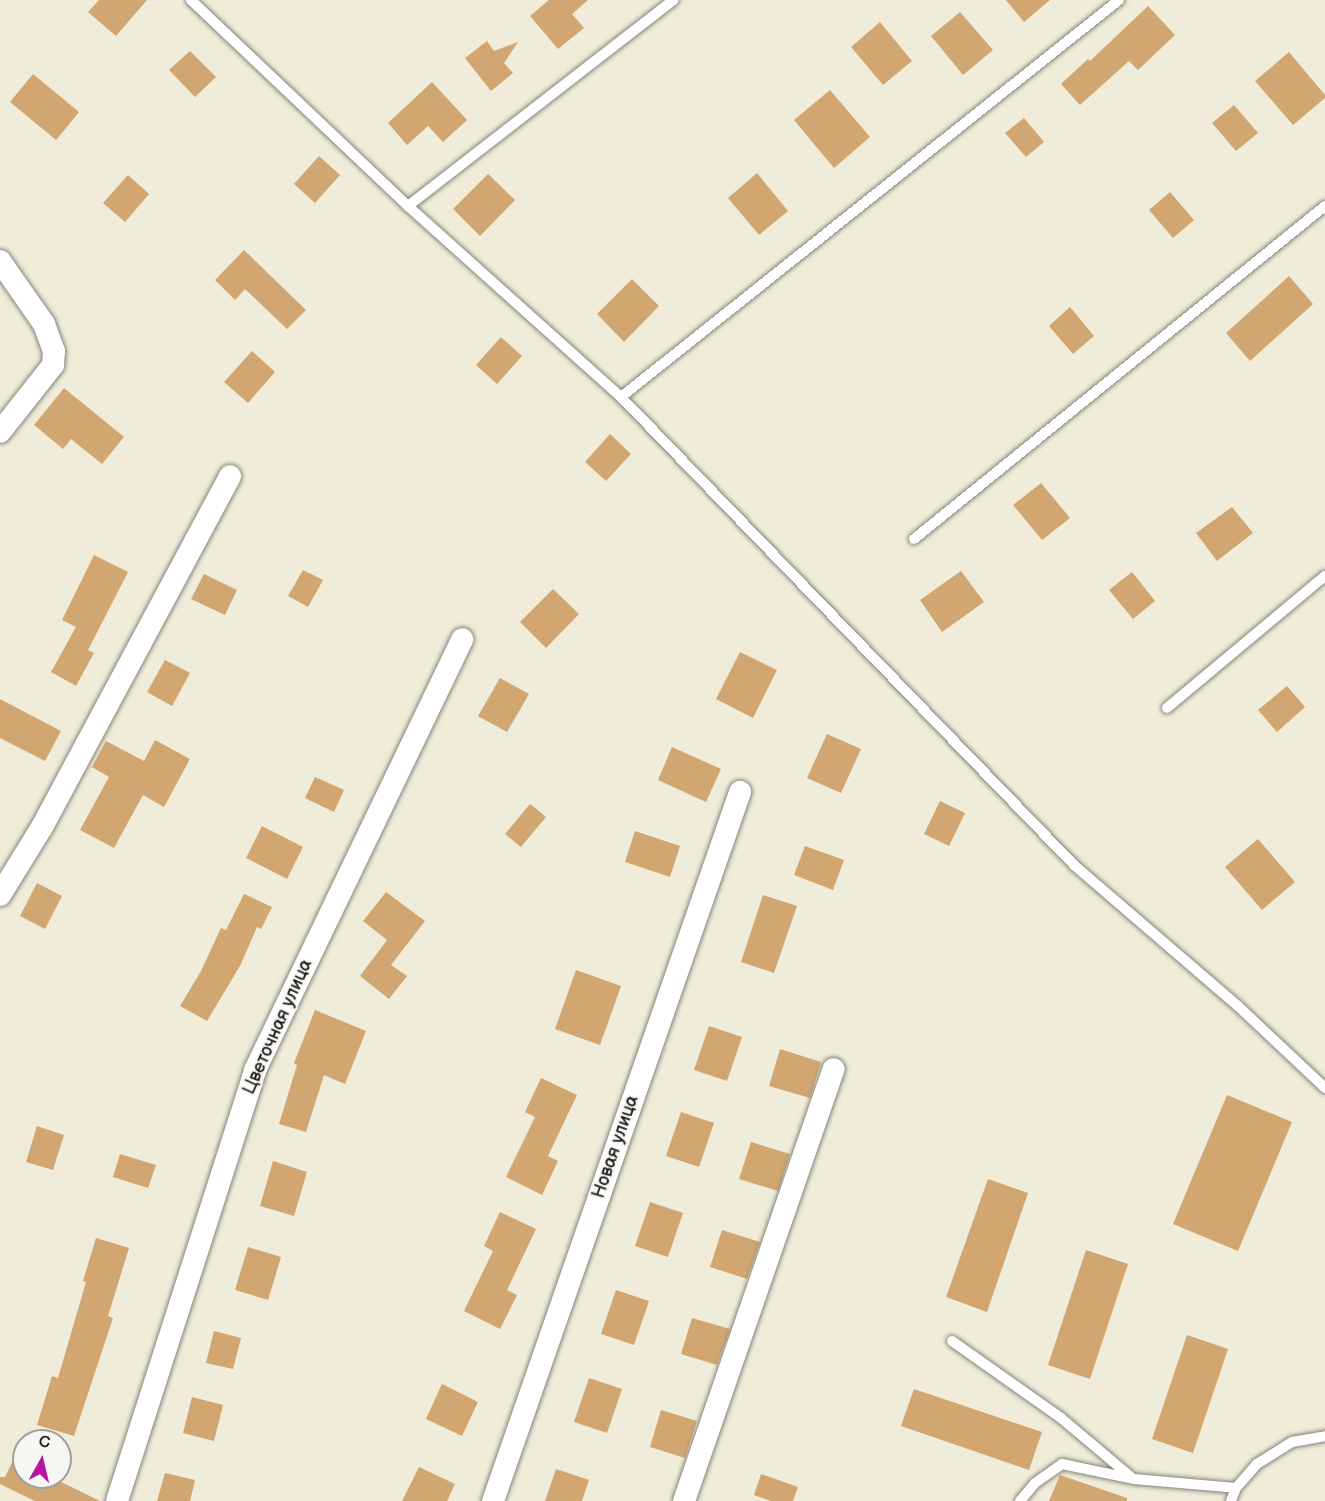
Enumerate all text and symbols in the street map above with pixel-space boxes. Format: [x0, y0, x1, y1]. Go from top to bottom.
street label: Цветочная улица [239, 956, 317, 1098]
street label: Новая улица [588, 1093, 644, 1201]
north arrow [12, 1429, 72, 1489]
text: С [37, 1432, 51, 1453]

